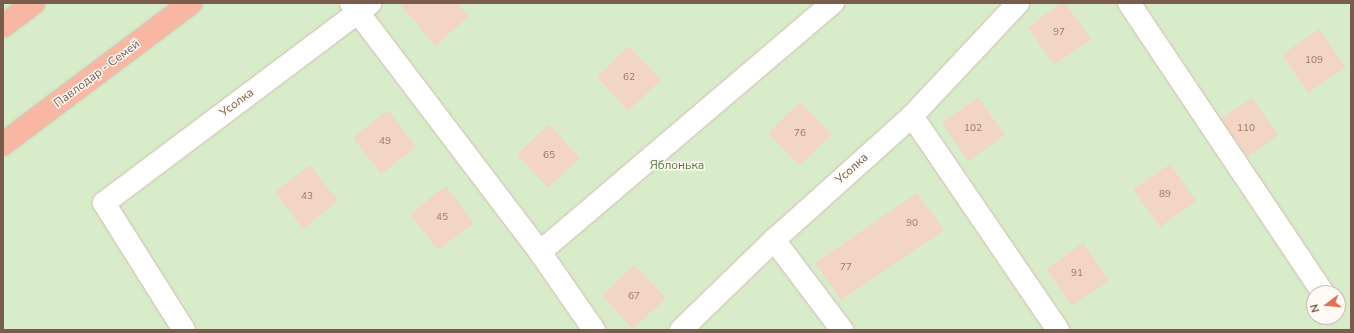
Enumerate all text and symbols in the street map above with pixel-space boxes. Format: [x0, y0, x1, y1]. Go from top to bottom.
house number: 97 [1053, 27, 1065, 39]
street label: Павлодар - Семей [51, 37, 143, 111]
house number: 109 [1305, 55, 1323, 67]
house number: 62 [623, 72, 635, 84]
street label: Усолка [217, 86, 257, 120]
house number: 102 [964, 123, 982, 135]
house number: 110 [1237, 123, 1255, 135]
house number: 76 [794, 128, 806, 140]
house number: 49 [379, 136, 391, 148]
house number: 65 [543, 150, 555, 162]
street label: Усолка [833, 151, 871, 187]
park label: Яблонька [650, 159, 704, 173]
house number: 89 [1159, 189, 1171, 201]
house number: 43 [301, 191, 313, 203]
house number: 45 [436, 212, 448, 224]
house number: 90 [906, 218, 918, 230]
house number: 77 [840, 262, 852, 274]
house number: 91 [1071, 268, 1083, 280]
north arrow [1306, 285, 1346, 325]
house number: 67 [628, 291, 640, 303]
text: N [1307, 302, 1323, 314]

